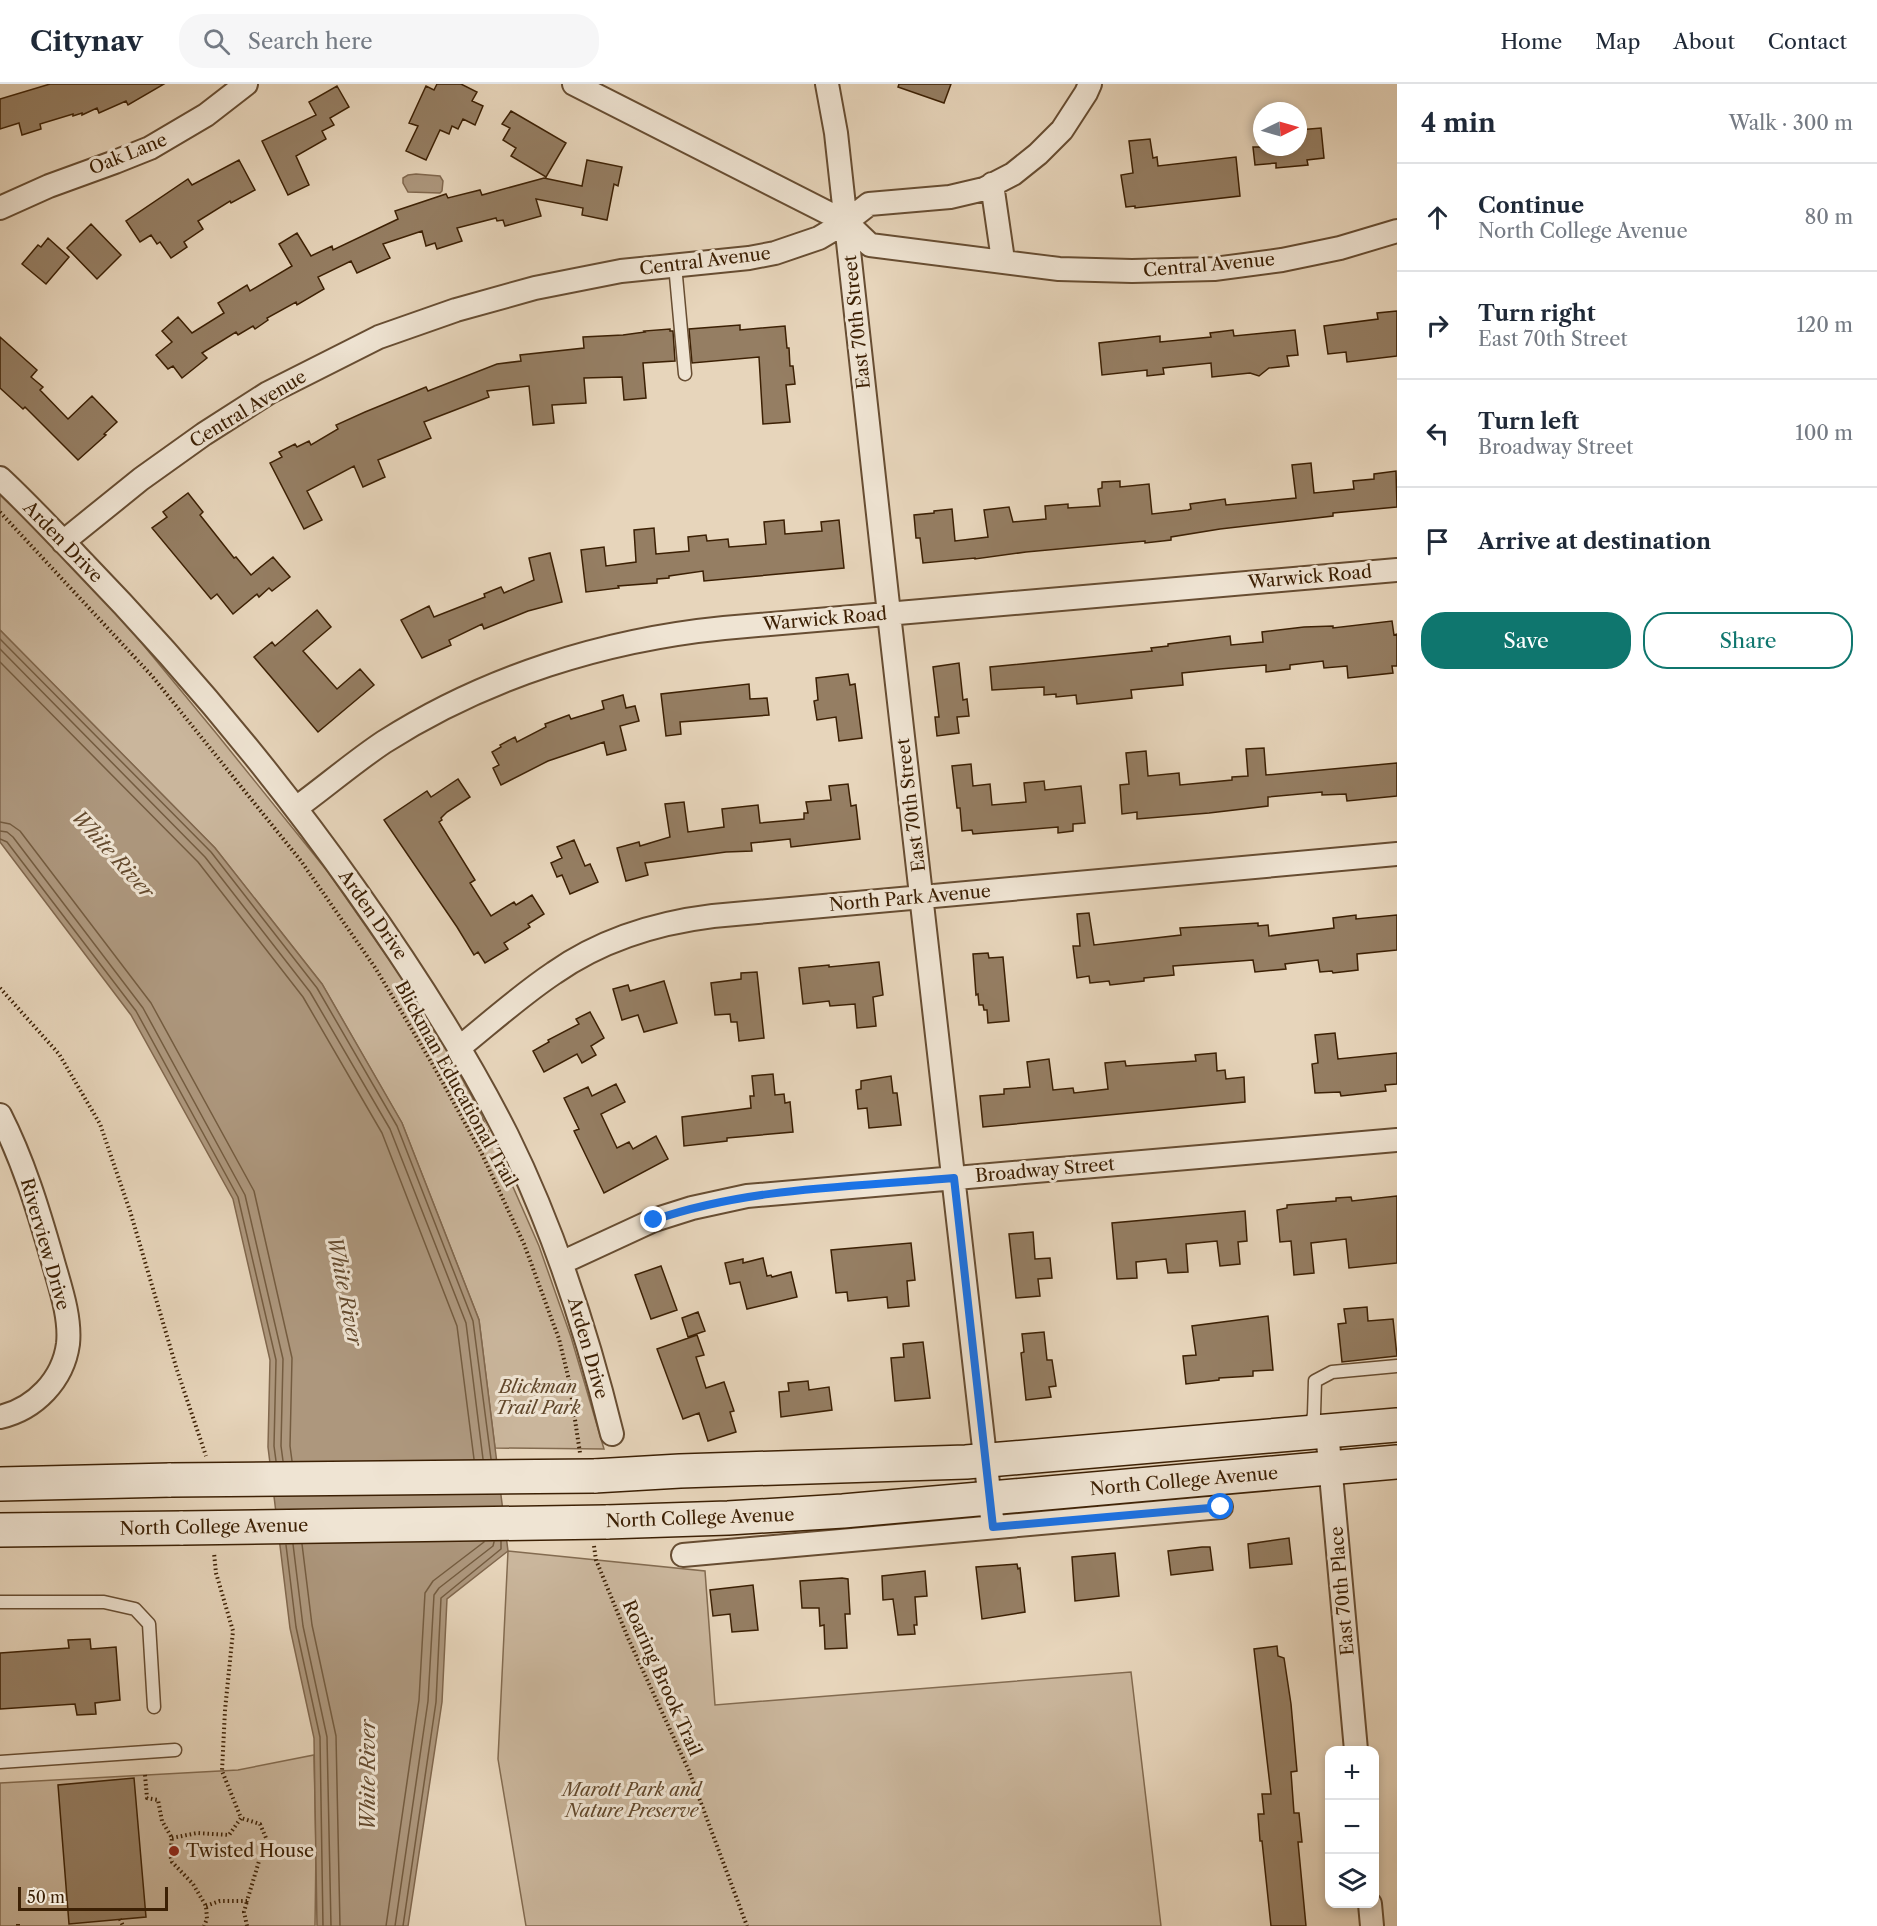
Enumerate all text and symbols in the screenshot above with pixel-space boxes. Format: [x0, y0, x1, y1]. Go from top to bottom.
search box [179, 14, 599, 68]
text: Citynav [30, 24, 143, 58]
icon: search [200, 25, 233, 58]
text: Search here [248, 28, 372, 55]
text: Home [1501, 29, 1562, 54]
text: Map [1595, 29, 1640, 54]
text: About [1673, 29, 1735, 54]
text: Contact [1768, 29, 1847, 54]
north arrow [1253, 102, 1307, 156]
text: 4 min [1421, 107, 1496, 139]
text: Walk · 300 m [1729, 111, 1853, 135]
street label: Oak Lane [86, 128, 170, 180]
text: Continue [1478, 192, 1584, 219]
icon: ahead [1421, 201, 1454, 234]
text: 80 m [1805, 205, 1853, 229]
text: North College Avenue [1478, 219, 1688, 243]
street label: Central Avenue [638, 242, 772, 280]
street label: Central Avenue [1142, 248, 1276, 282]
street label: East 70th Street [839, 253, 875, 390]
text: Turn right [1478, 300, 1596, 327]
icon: right [1421, 309, 1454, 342]
text: 120 m [1796, 313, 1853, 337]
text: East 70th Street [1478, 327, 1627, 351]
street label: Central Avenue [186, 366, 310, 452]
text: Turn left [1478, 408, 1579, 435]
icon: left [1421, 417, 1454, 450]
text: 100 m [1795, 421, 1853, 445]
text: Broadway Street [1478, 435, 1633, 459]
street label: Arden Drive [18, 496, 107, 587]
icon: arrive [1421, 525, 1454, 558]
text: Arrive at destination [1478, 528, 1711, 555]
street label: Warwick Road [1246, 561, 1373, 593]
street label: Warwick Road [761, 603, 888, 635]
button: Save [1421, 612, 1631, 669]
button: Share [1643, 612, 1853, 669]
street label: East 70th Street [892, 736, 930, 873]
water label: White River [67, 805, 160, 905]
street label: Arden Drive [333, 865, 412, 964]
street label: North Park Avenue [828, 880, 992, 916]
street label: Blickman Educational Trail [390, 977, 522, 1191]
street label: Broadway Street [974, 1153, 1116, 1187]
street label: Riverview Drive [16, 1175, 74, 1313]
route end [640, 1206, 666, 1232]
water label: White River [323, 1234, 368, 1349]
street label: Arden Drive [563, 1294, 613, 1401]
park label: Blickman Trail Park [495, 1376, 581, 1419]
street label: North College Avenue [1089, 1462, 1279, 1500]
route start [1207, 1493, 1233, 1519]
street label: North College Avenue [605, 1504, 795, 1532]
street label: North College Avenue [119, 1514, 309, 1540]
street label: East 70th Place [1325, 1525, 1359, 1657]
street label: Roaring Brook Trail [618, 1596, 706, 1760]
water label: White River [356, 1718, 380, 1831]
map controls [1325, 1746, 1379, 1908]
button: + [1325, 1746, 1379, 1800]
park label: Marott Park and Nature Preserve [561, 1779, 704, 1822]
button: − [1325, 1800, 1379, 1854]
place label: Twisted House [186, 1840, 314, 1862]
marker: Twisted House [167, 1844, 181, 1858]
button: layers [1325, 1854, 1379, 1908]
scale bar [18, 1884, 168, 1912]
text: 50 m [27, 1887, 65, 1907]

